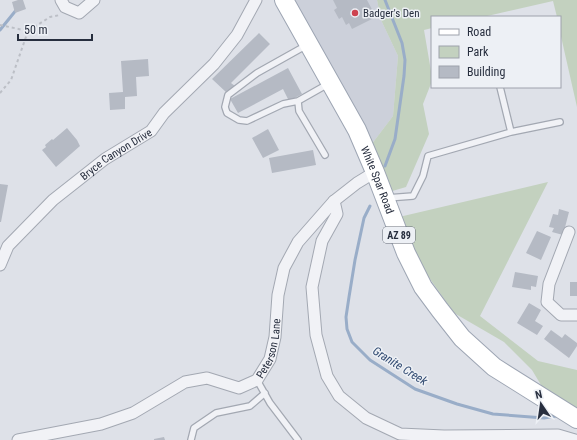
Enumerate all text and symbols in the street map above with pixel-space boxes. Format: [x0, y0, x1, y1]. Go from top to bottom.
place label: Badger's Den [363, 7, 420, 20]
marker: Badger's Den [350, 8, 360, 18]
scale bar [18, 16, 92, 42]
legend [431, 16, 561, 88]
text: 50 m [24, 23, 48, 37]
text: Road [467, 25, 491, 39]
text: Park [467, 45, 489, 59]
text: Building [467, 65, 505, 79]
street label: Bryce Canyon Drive [78, 126, 154, 183]
street label: White Spar Road [358, 144, 396, 216]
road number: AZ 89 [383, 227, 415, 243]
street label: Peterson Lane [254, 318, 283, 381]
water label: Granite Creek [370, 344, 431, 389]
north arrow [521, 384, 561, 424]
text: N [534, 388, 544, 402]

